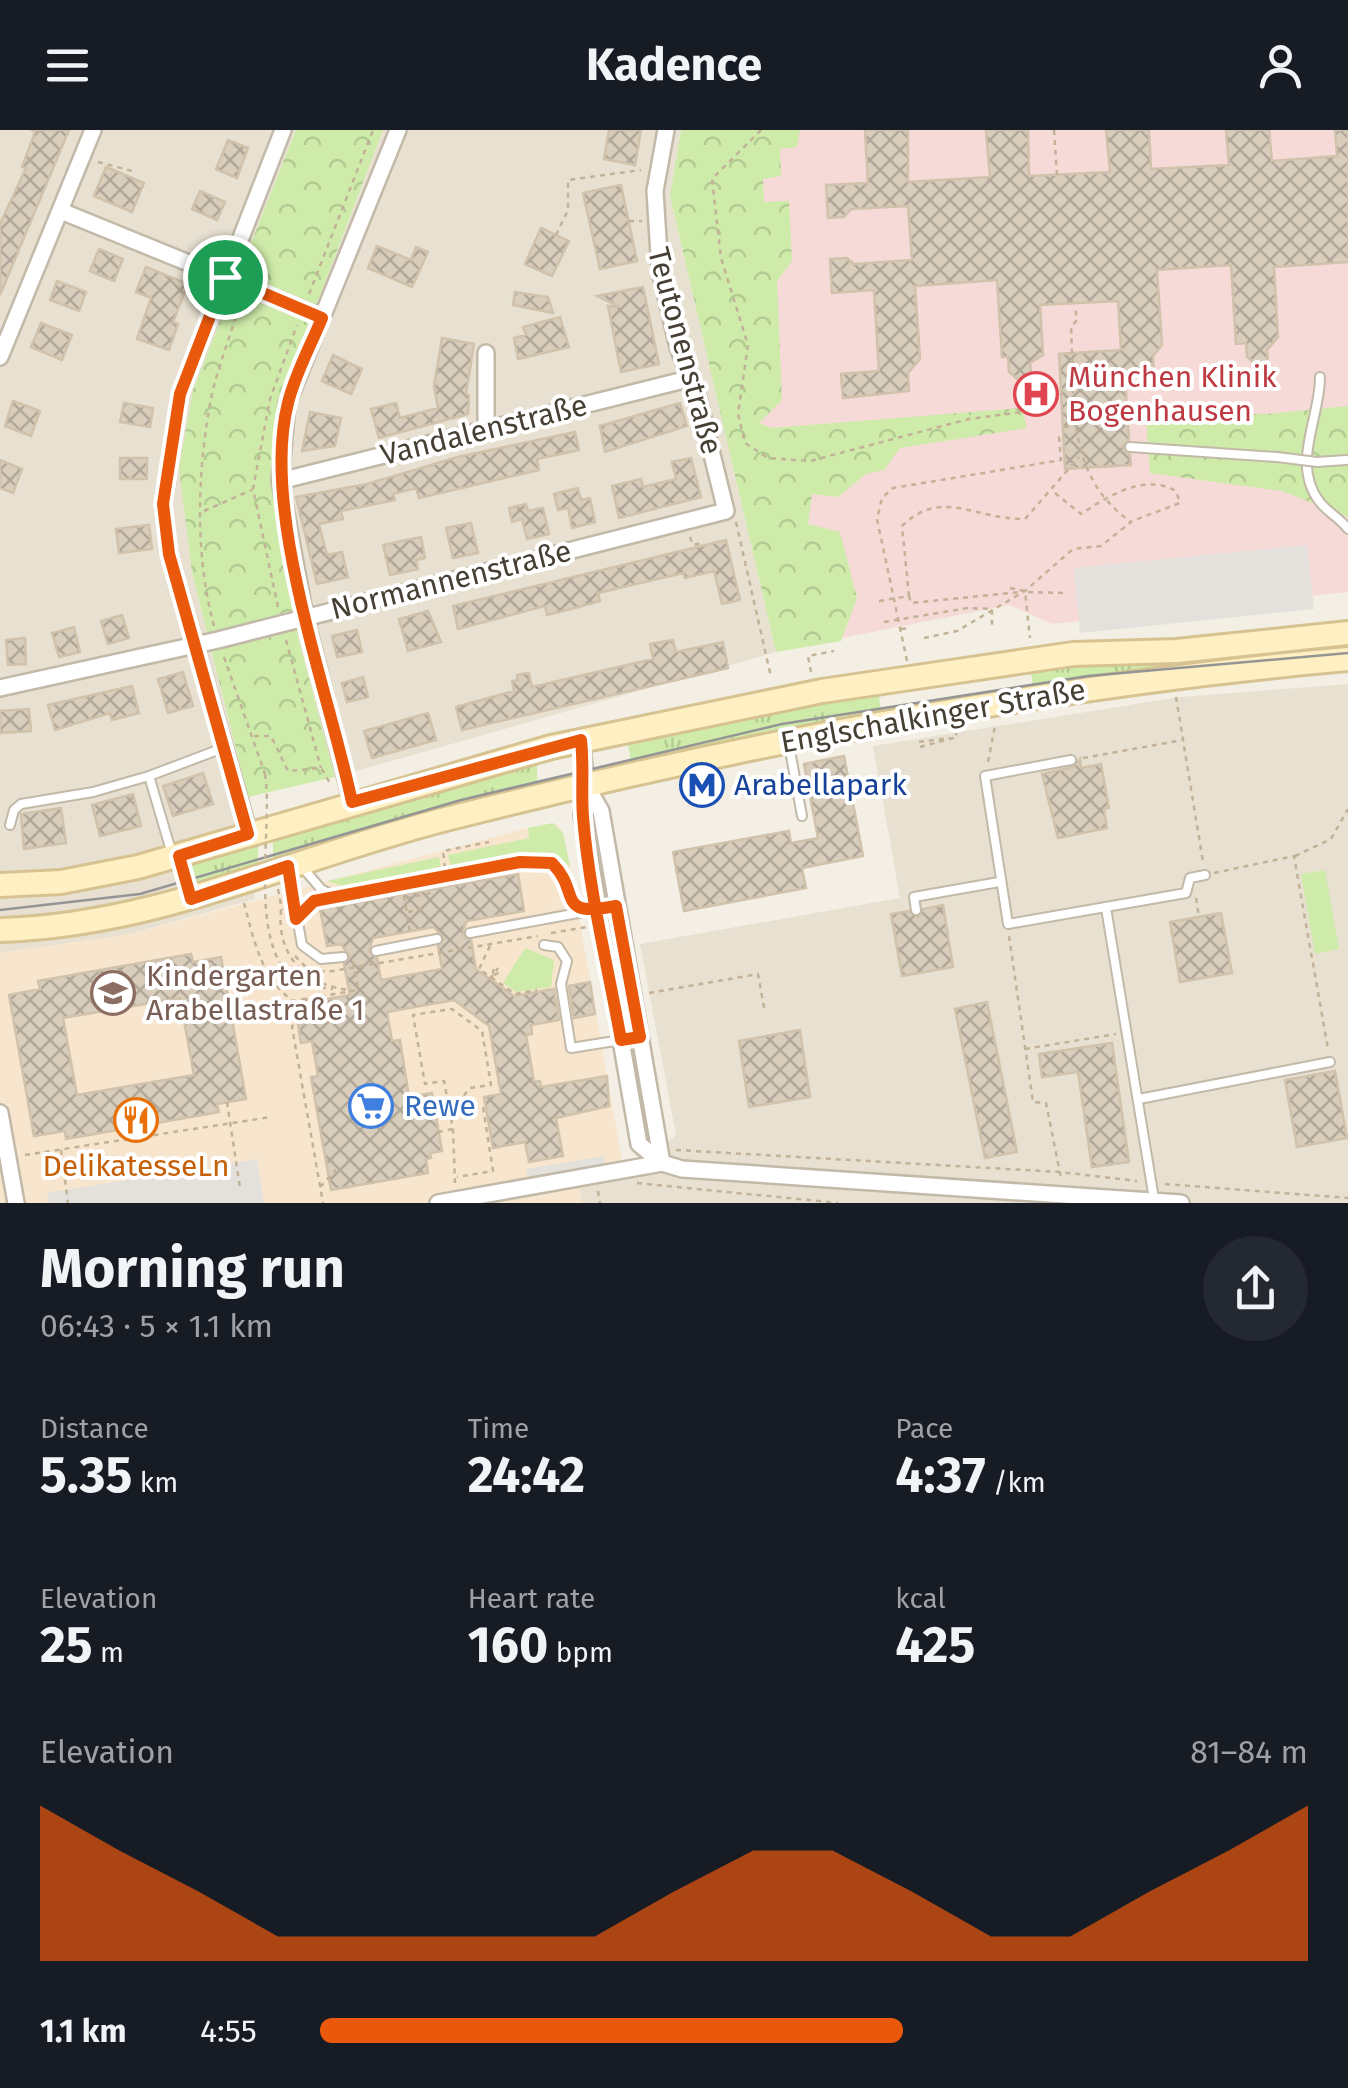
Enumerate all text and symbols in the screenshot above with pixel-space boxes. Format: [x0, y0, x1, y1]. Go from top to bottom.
icon: menu [40, 38, 95, 93]
text: Kadence [586, 38, 762, 92]
icon: person [1253, 38, 1308, 93]
pin [183, 235, 268, 320]
street label: Teutonenstraße [640, 244, 730, 458]
icon: arrive [198, 250, 253, 305]
place label: München Klinik Bogenhausen [1068, 359, 1277, 429]
hospital icon: München Klinik Bogenhausen [1013, 371, 1059, 417]
street label: Vandalenstraße [377, 387, 591, 473]
street label: Normannenstraße [327, 533, 575, 627]
street label: Englschalkinger Straße [778, 671, 1088, 761]
metro station icon: Arabellapark [679, 762, 725, 808]
place label: Arabellapark [734, 767, 907, 803]
place label: Kindergarten Arabellastraße 1 [146, 958, 364, 1028]
school or university icon: Kindergarten Arabellastraße 1 [90, 970, 136, 1016]
supermarket icon: Rewe [348, 1083, 394, 1129]
place label: Rewe [404, 1088, 476, 1124]
restaurant icon: DelikatesseLn [113, 1097, 159, 1143]
place label: DelikatesseLn [42, 1148, 230, 1184]
text: Morning run [40, 1236, 345, 1302]
button: share [1203, 1236, 1308, 1341]
text: 06:43 · 5 × 1.1 km [40, 1307, 273, 1345]
text: Distance [40, 1412, 149, 1445]
text: Time [468, 1412, 529, 1445]
text: Pace [895, 1412, 953, 1445]
text: 5.35 [40, 1445, 132, 1505]
text: 24:42 [468, 1445, 585, 1505]
text: 4:37 [895, 1445, 986, 1505]
text: km [132, 1466, 178, 1499]
text: /km [986, 1466, 1046, 1499]
text: Elevation [40, 1582, 157, 1615]
text: Heart rate [468, 1582, 595, 1615]
text: kcal [895, 1582, 946, 1615]
text: 25 [40, 1615, 93, 1675]
text: 160 [468, 1615, 548, 1675]
text: 425 [895, 1615, 975, 1675]
text: m [93, 1636, 124, 1669]
text: bpm [548, 1636, 613, 1669]
text: Elevation [40, 1733, 174, 1771]
text: 81–84 m [1190, 1733, 1308, 1771]
text: 1.1 km [40, 2012, 126, 2050]
text: 4:55 [200, 2012, 257, 2050]

